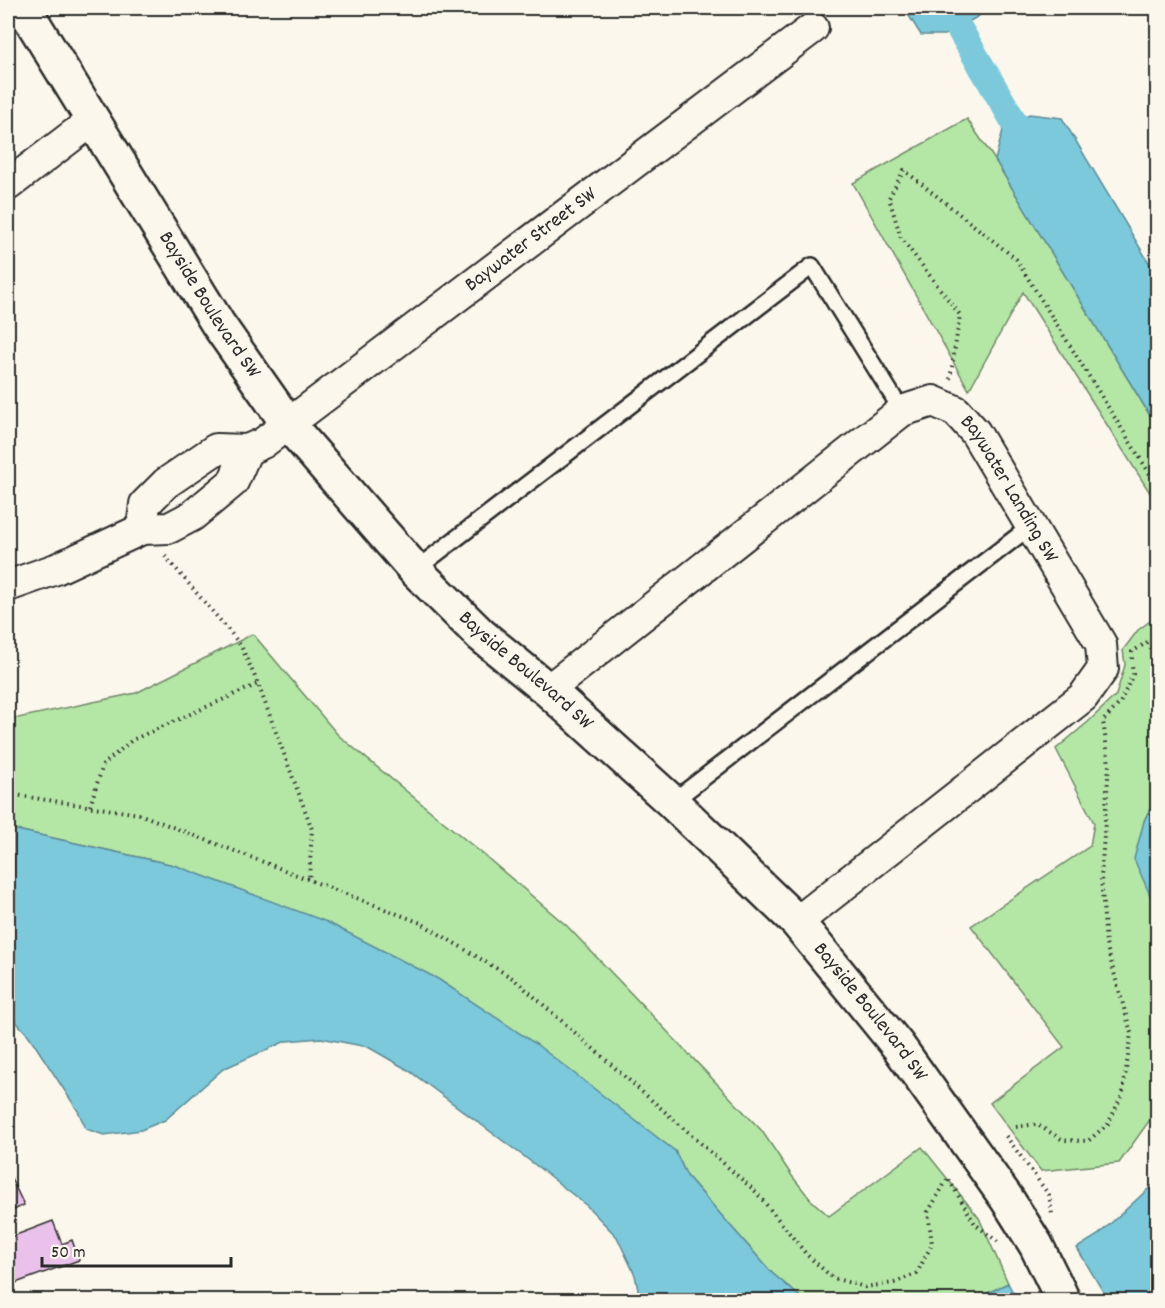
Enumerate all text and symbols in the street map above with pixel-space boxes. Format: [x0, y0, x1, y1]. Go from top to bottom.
street label: Baywater Street SW [459, 180, 604, 300]
street label: Bayside Boulevard SW [150, 226, 268, 386]
street label: Baywater Landing SW [952, 409, 1065, 570]
street label: Bayside Boulevard SW [451, 605, 600, 739]
street label: Bayside Boulevard SW [805, 937, 935, 1089]
scale bar [42, 1230, 231, 1268]
text: 50 m [51, 1241, 86, 1266]

